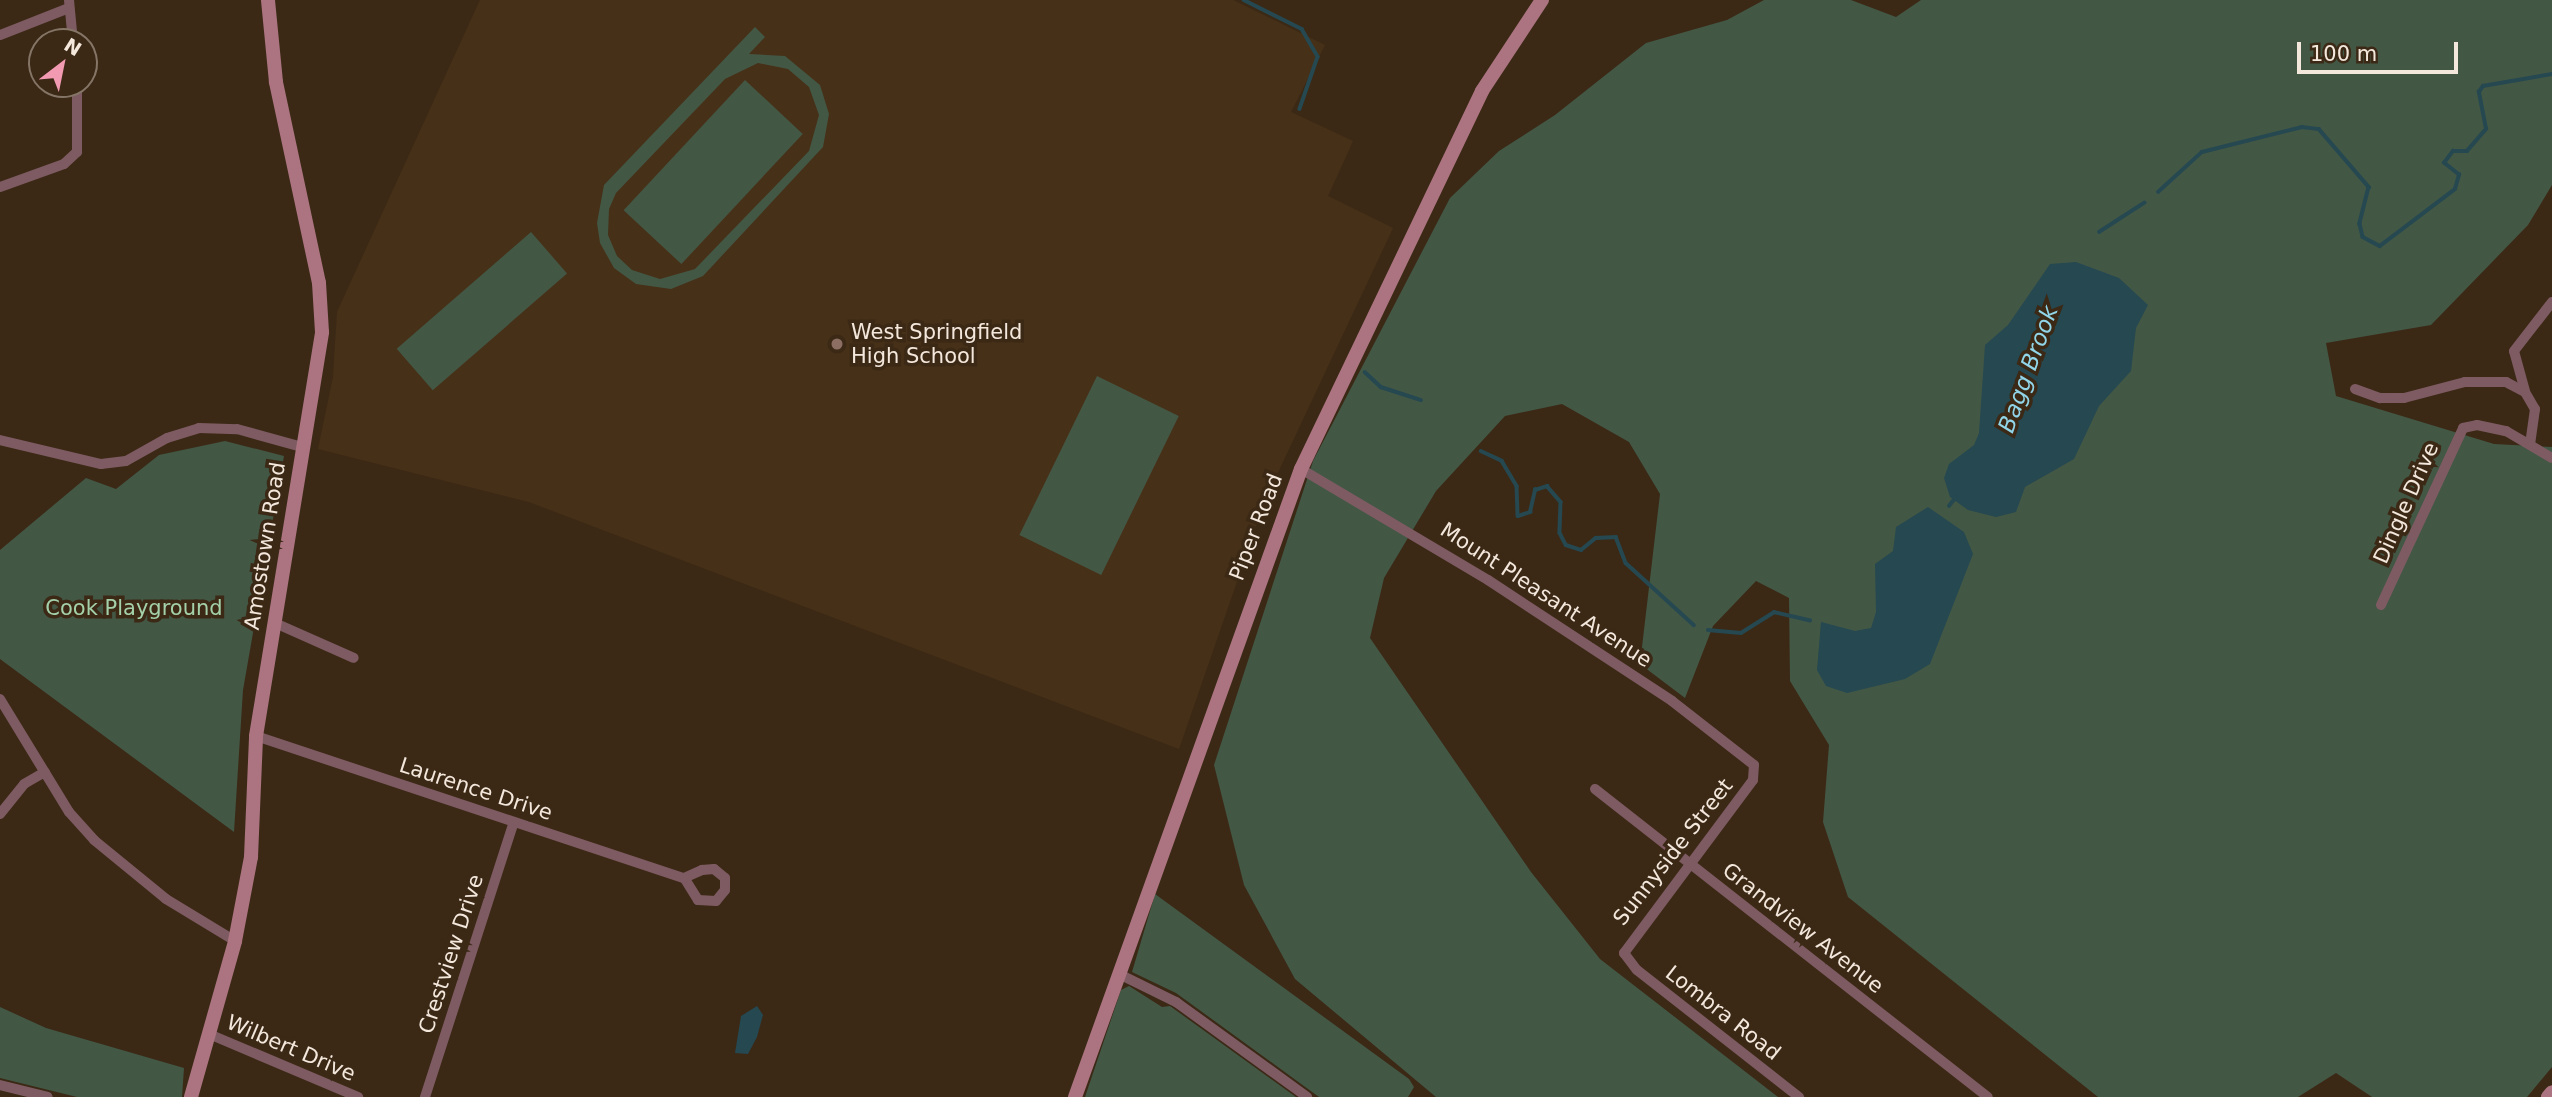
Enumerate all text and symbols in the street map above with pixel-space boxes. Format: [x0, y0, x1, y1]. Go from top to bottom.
north arrow [28, 28, 98, 98]
scale bar [2300, 28, 2461, 72]
text: N [60, 33, 86, 60]
text: 100 m [2310, 42, 2377, 66]
water label: Bagg Brook [1992, 302, 2064, 436]
place label: West Springfield High School [851, 319, 1022, 369]
marker: West Springfield High School [829, 336, 845, 352]
street label: Dingle Drive [2368, 438, 2444, 568]
street label: Amostown Road [239, 460, 291, 632]
street label: Piper Road [1224, 470, 1288, 584]
street label: Mount Pleasant Avenue [1436, 517, 1656, 673]
park label: Cook Playground [45, 595, 223, 621]
street label: Laurence Drive [396, 752, 556, 826]
street label: Sunnyside Street [1608, 774, 1738, 930]
street label: Grandview Avenue [1717, 857, 1889, 999]
street label: Crestview Drive [413, 871, 489, 1037]
street label: Lombra Road [1661, 960, 1785, 1066]
street label: Wilbert Drive [223, 1009, 359, 1087]

